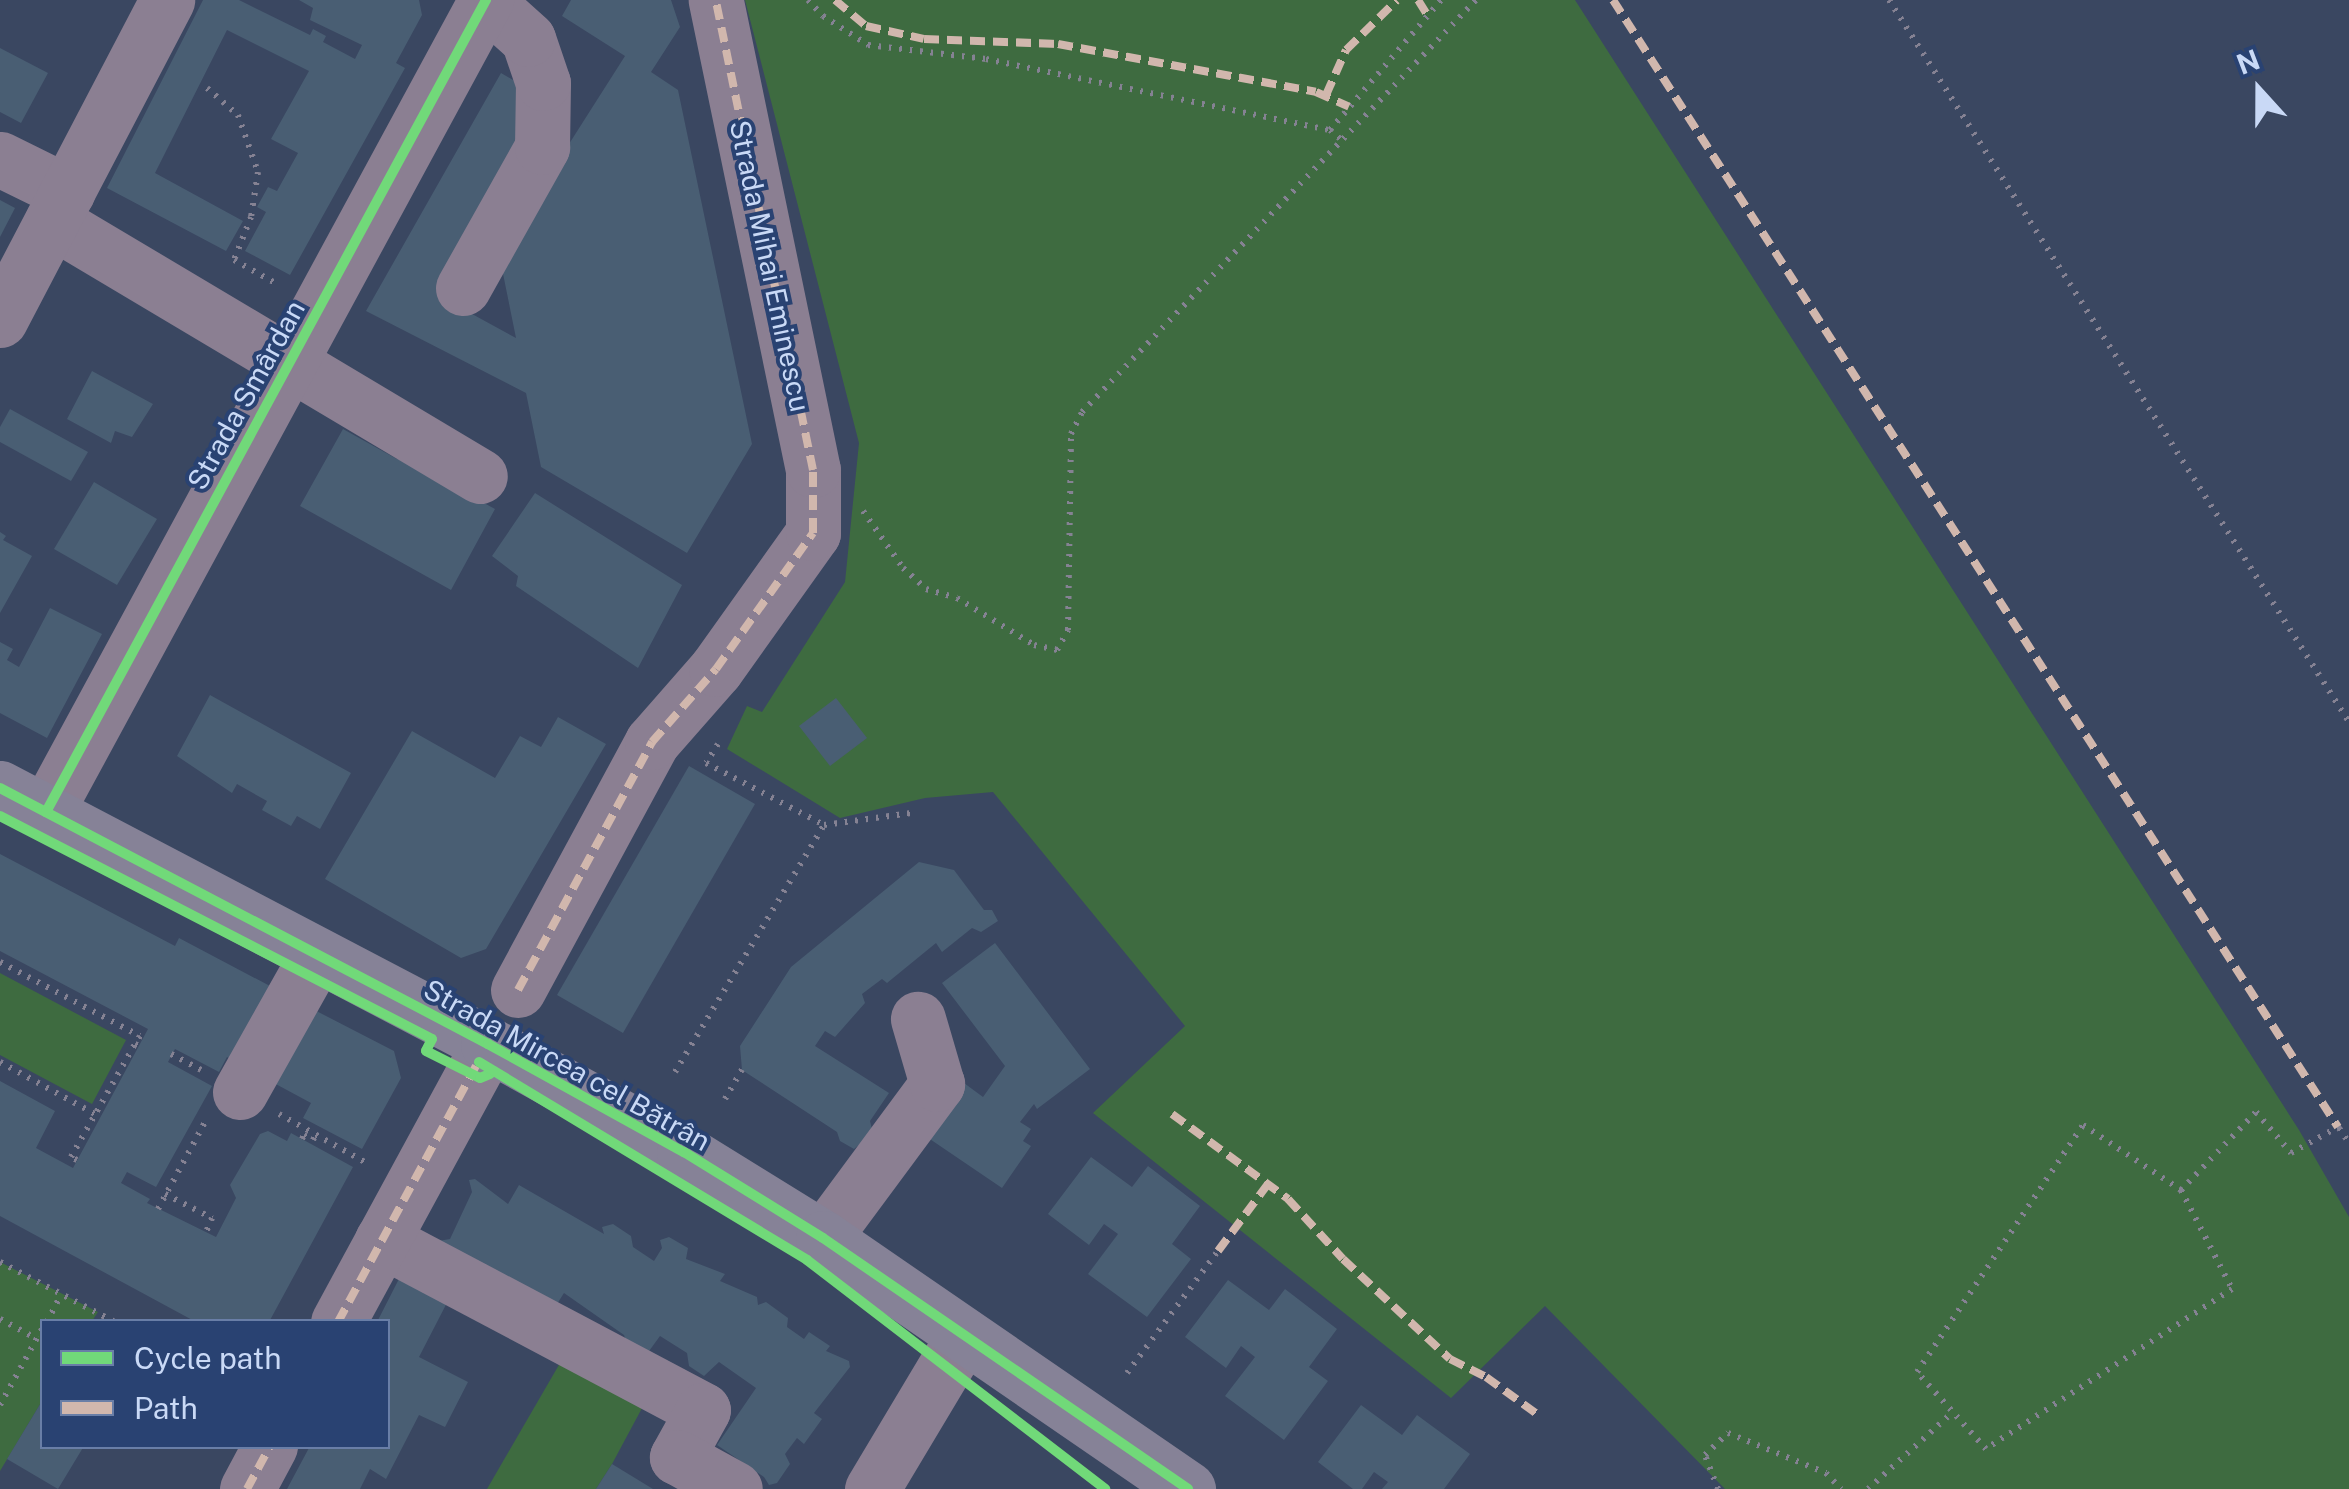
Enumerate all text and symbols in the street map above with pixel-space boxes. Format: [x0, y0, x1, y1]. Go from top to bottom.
north arrow [2209, 40, 2309, 140]
text: N [2232, 42, 2264, 81]
street label: Strada Mihai Eminescu [723, 117, 817, 415]
street label: Strada Smârdan [180, 294, 312, 496]
street label: Strada Mircea cel Bătrân [418, 972, 716, 1158]
legend [40, 1319, 390, 1449]
text: Cycle path [134, 1340, 282, 1376]
text: Path [134, 1390, 198, 1426]

